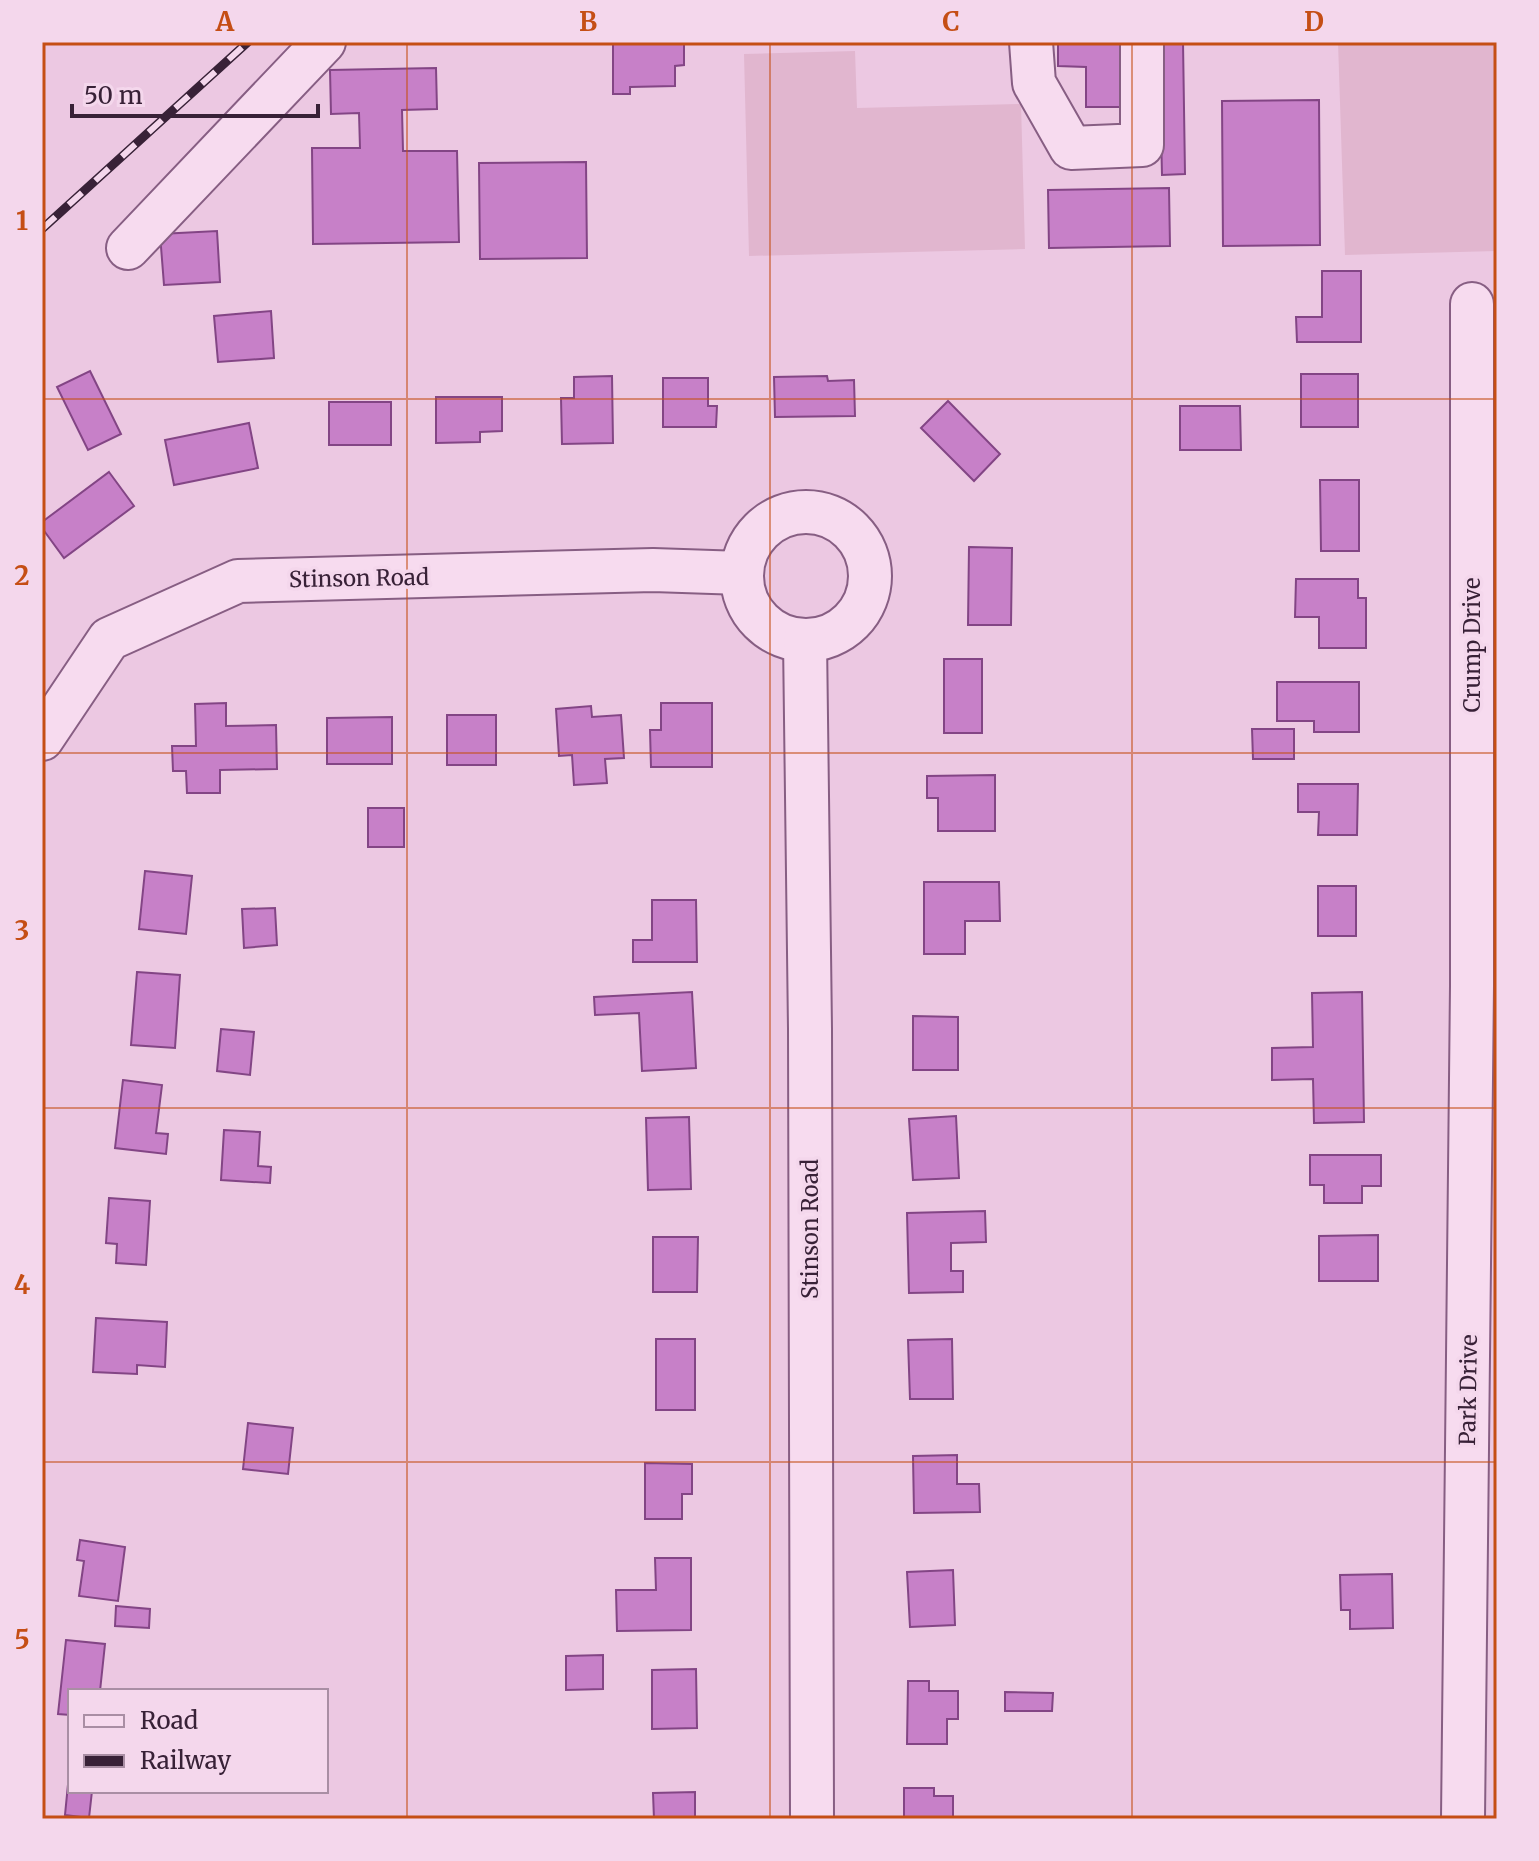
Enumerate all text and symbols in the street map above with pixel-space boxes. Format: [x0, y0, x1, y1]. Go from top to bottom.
text: A [215, 5, 235, 38]
text: B [579, 5, 597, 38]
text: C [942, 5, 960, 38]
text: D [1304, 5, 1324, 38]
scale bar [72, 68, 318, 118]
text: 50 m [84, 80, 143, 111]
text: 1 [16, 204, 28, 237]
text: 2 [14, 559, 30, 592]
street label: Stinson Road [289, 563, 429, 593]
street label: Crump Drive [1458, 577, 1486, 713]
text: 3 [15, 914, 29, 947]
street label: Stinson Road [796, 1159, 824, 1299]
text: 4 [14, 1268, 31, 1301]
street label: Park Drive [1453, 1334, 1483, 1446]
text: 5 [14, 1623, 30, 1656]
legend [68, 1689, 328, 1793]
text: Road [140, 1705, 198, 1736]
text: Railway [140, 1745, 231, 1776]

